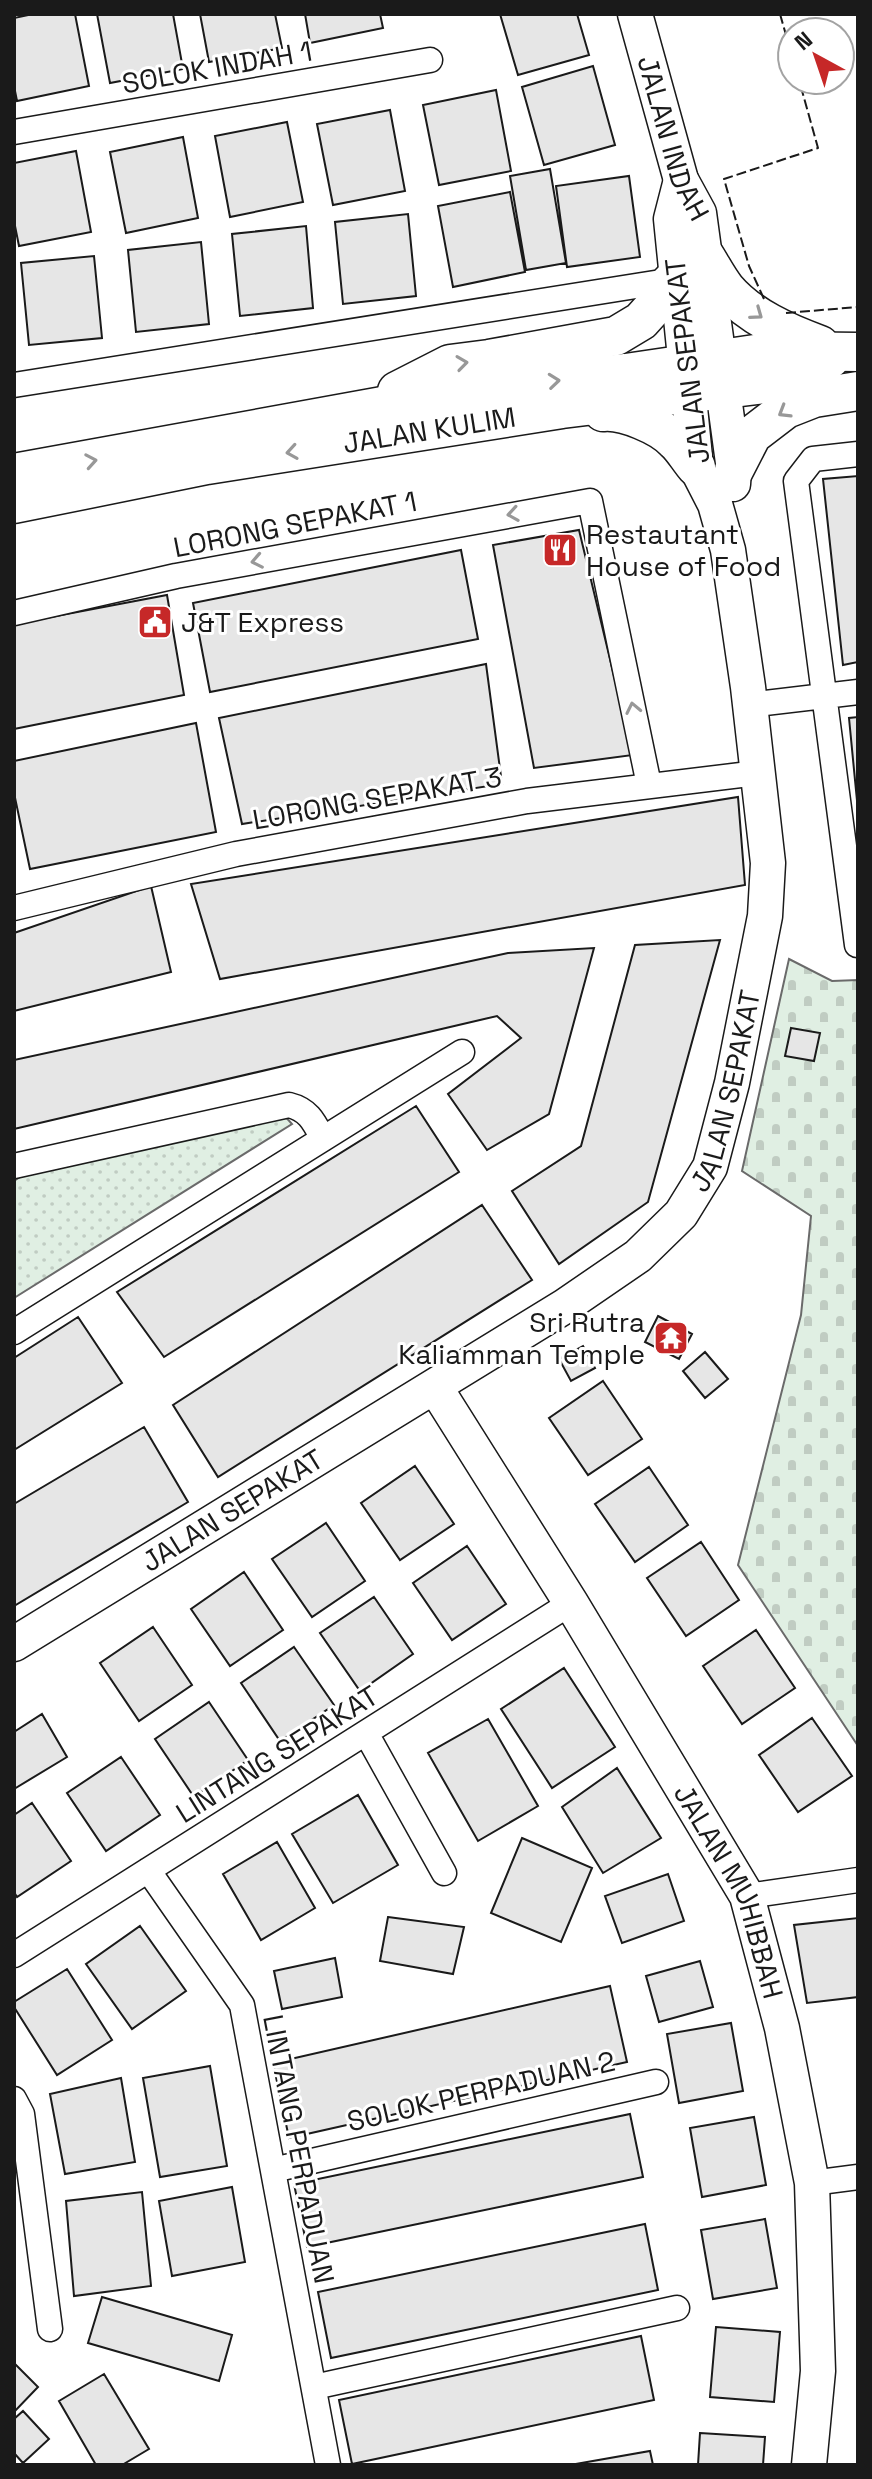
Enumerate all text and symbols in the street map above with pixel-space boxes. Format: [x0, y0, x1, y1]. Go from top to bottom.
north arrow [776, 16, 856, 96]
text: N [788, 25, 818, 56]
street label: SOLOK INDAH 1 [119, 33, 315, 101]
street label: JALAN INDAH [629, 52, 718, 227]
street label: JALAN SEPAKAT [657, 256, 717, 466]
one-way arrow [748, 304, 762, 318]
one-way arrow [455, 355, 468, 372]
one-way arrow [548, 372, 561, 389]
street label: JALAN KULIM [340, 399, 518, 461]
one-way arrow [778, 402, 793, 418]
one-way arrow [285, 443, 298, 460]
one-way arrow [84, 453, 98, 470]
street label: LORONG SEPAKAT 1 [170, 483, 420, 565]
one-way arrow [506, 505, 520, 522]
place label: Restautant House of Food [586, 516, 781, 584]
restaurant icon: Restautant House of Food [541, 531, 579, 569]
one-way arrow [250, 552, 264, 569]
public building icon: J&T Express [136, 603, 174, 641]
place label: J&T Express [181, 604, 344, 640]
one-way arrow [625, 702, 642, 716]
street label: LORONG SEPAKAT 3 [250, 758, 504, 838]
street label: JALAN SEPAKAT [681, 987, 768, 1198]
place label: Sri Rutra Kaliamman Temple [398, 1304, 645, 1372]
temple icon: Sri Rutra Kaliamman Temple [652, 1319, 690, 1357]
street label: JALAN SEPAKAT [135, 1441, 330, 1580]
street label: LINTANG SEPAKAT [169, 1677, 385, 1831]
street label: JALAN MUHIBBAH [666, 1777, 791, 2003]
street label: LINTANG PERPADUAN [255, 2011, 343, 2287]
street label: SOLOK PERPADUAN 2 [344, 2043, 618, 2139]

